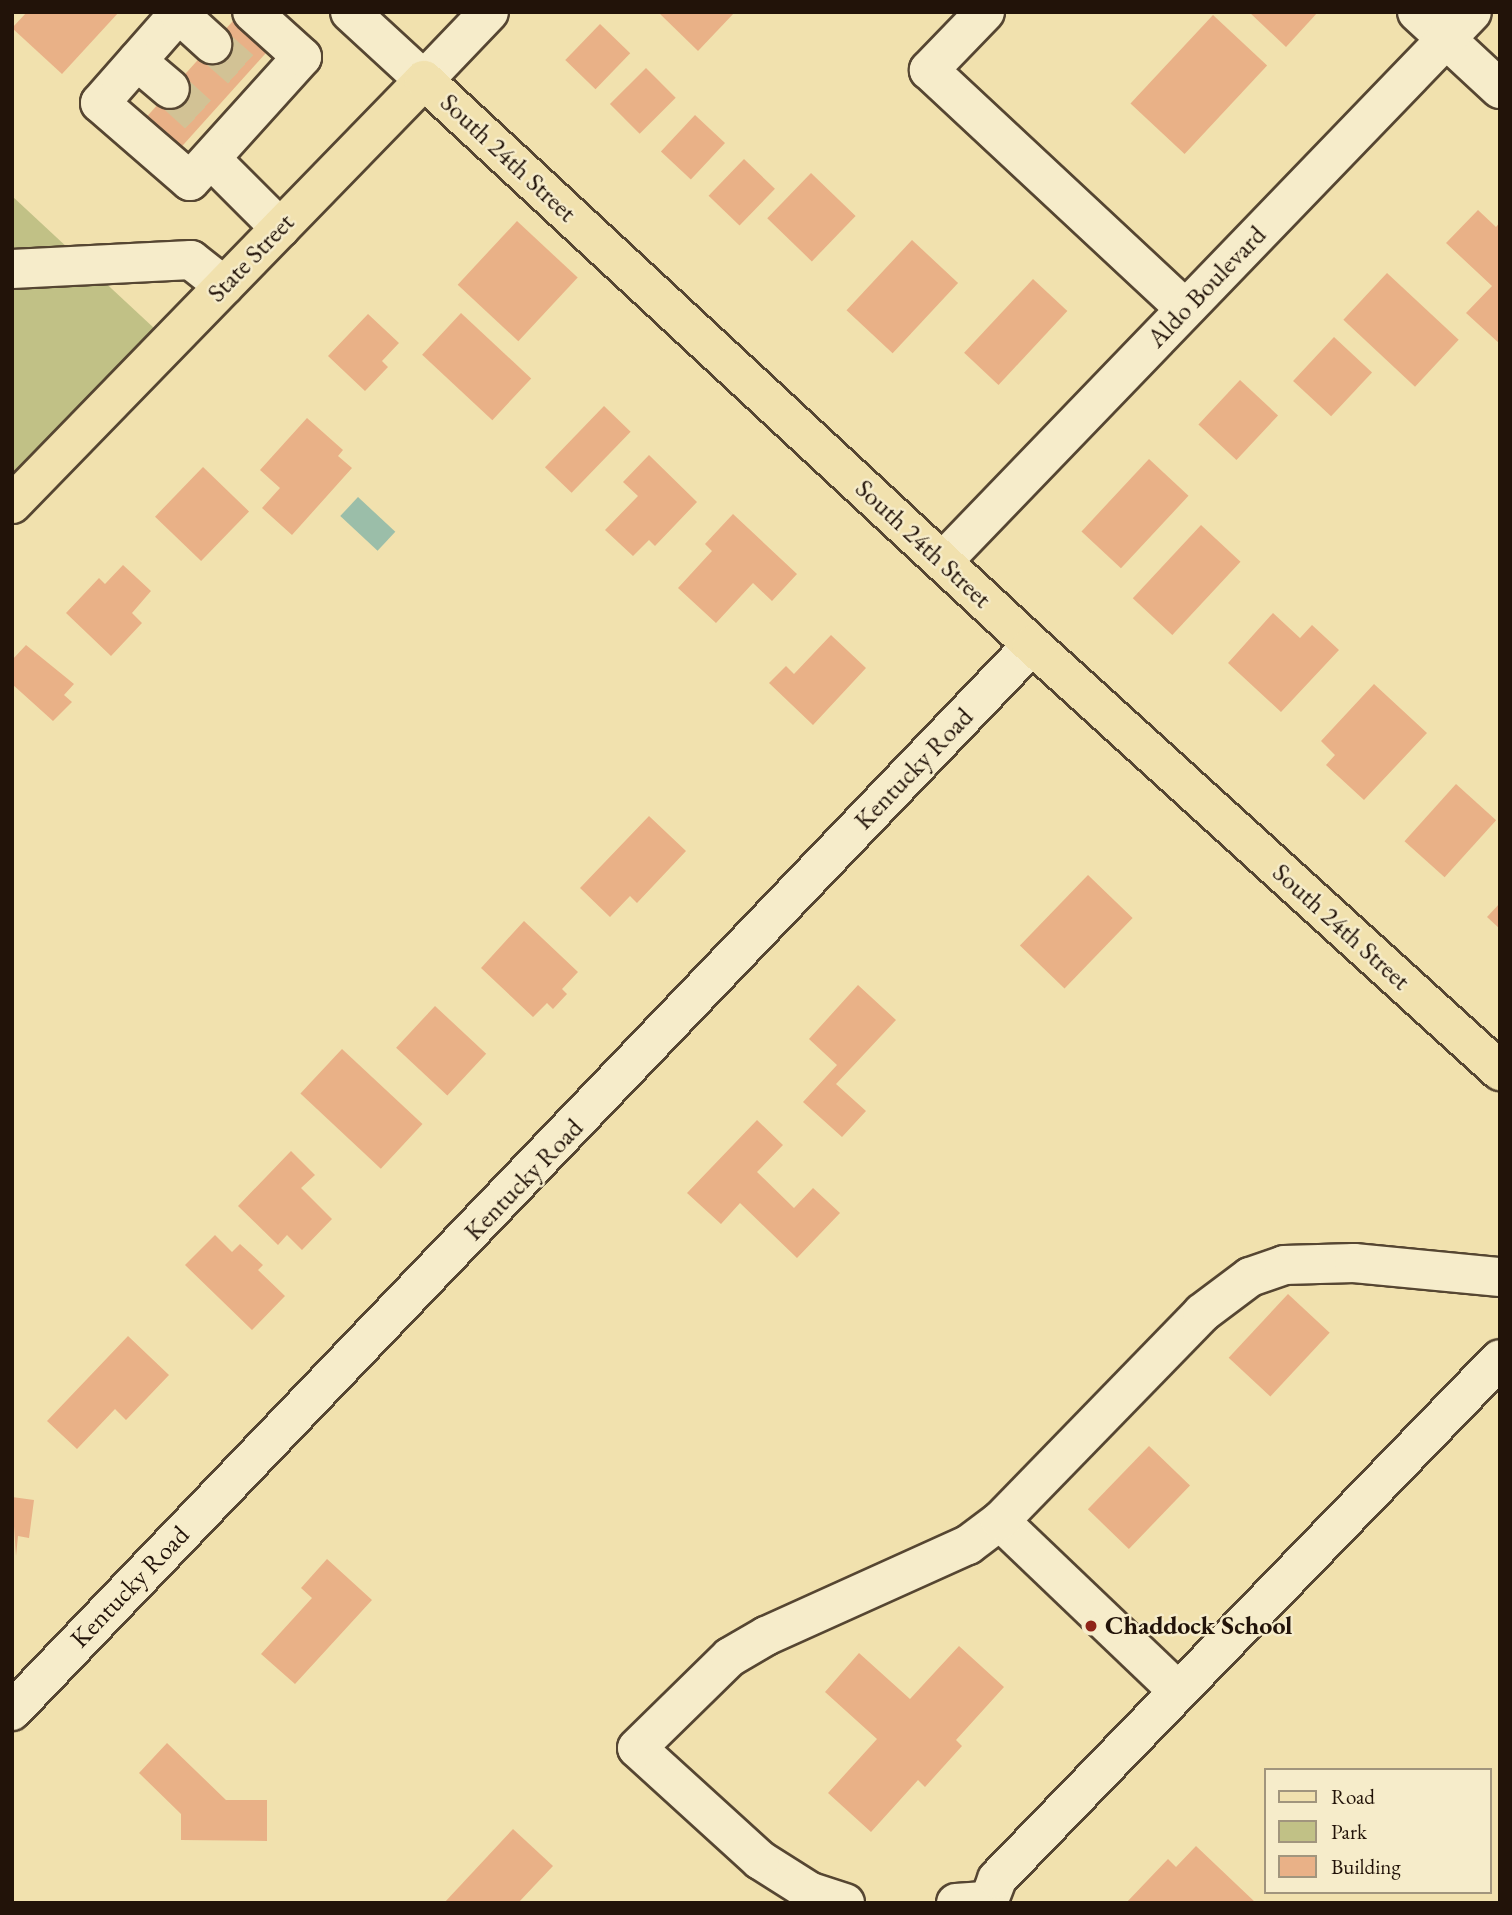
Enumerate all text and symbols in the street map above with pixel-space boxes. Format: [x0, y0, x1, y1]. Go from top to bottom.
street label: South 24th Street [434, 87, 582, 229]
street label: State Street [201, 207, 301, 309]
street label: Aldo Boulevard [1141, 220, 1273, 354]
street label: South 24th Street [849, 473, 997, 615]
street label: Kentucky Road [848, 702, 980, 836]
street label: South 24th Street [1266, 857, 1416, 997]
street label: Kentucky Road [458, 1113, 590, 1247]
street label: Kentucky Road [64, 1520, 196, 1654]
place label: Chaddock School [1105, 1610, 1293, 1642]
marker: Chaddock School [1083, 1618, 1099, 1634]
legend [1264, 1768, 1491, 1894]
text: Road [1331, 1783, 1375, 1810]
text: Park [1331, 1818, 1367, 1845]
text: Building [1331, 1853, 1401, 1880]

